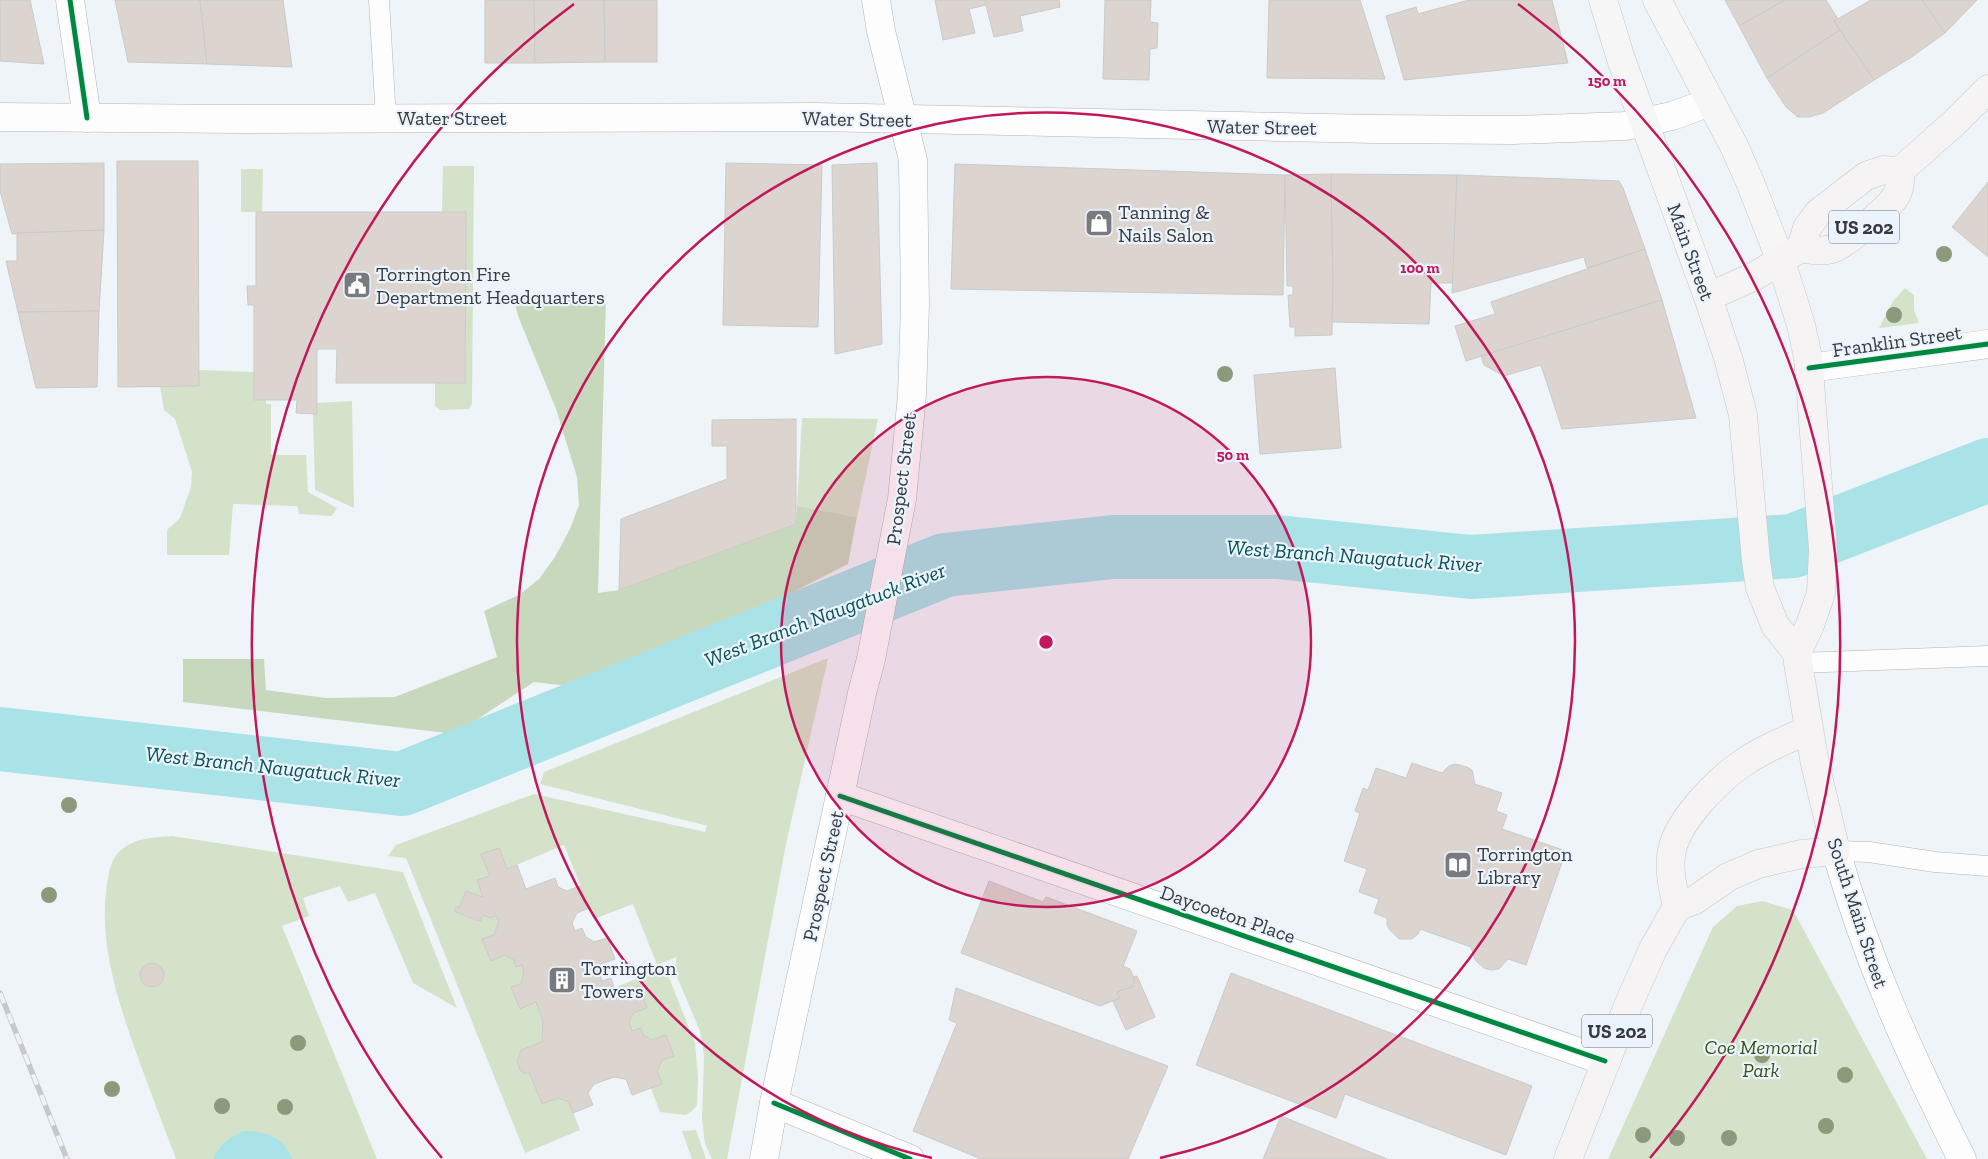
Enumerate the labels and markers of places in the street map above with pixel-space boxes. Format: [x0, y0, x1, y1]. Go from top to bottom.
place label: Tanning & Nails Salon [1118, 200, 1214, 247]
shop icon: Tanning & Nails Salon [1084, 208, 1114, 238]
place label: Torrington Fire Department Headquarters [376, 262, 605, 309]
public building icon: Torrington Fire Department Headquarters [342, 270, 372, 300]
centre of rings [1037, 633, 1055, 651]
place label: Torrington Library [1477, 842, 1573, 889]
library icon: Torrington Library [1443, 850, 1473, 880]
place label: Torrington Towers [581, 956, 677, 1003]
building icon: Torrington Towers [547, 965, 577, 995]

